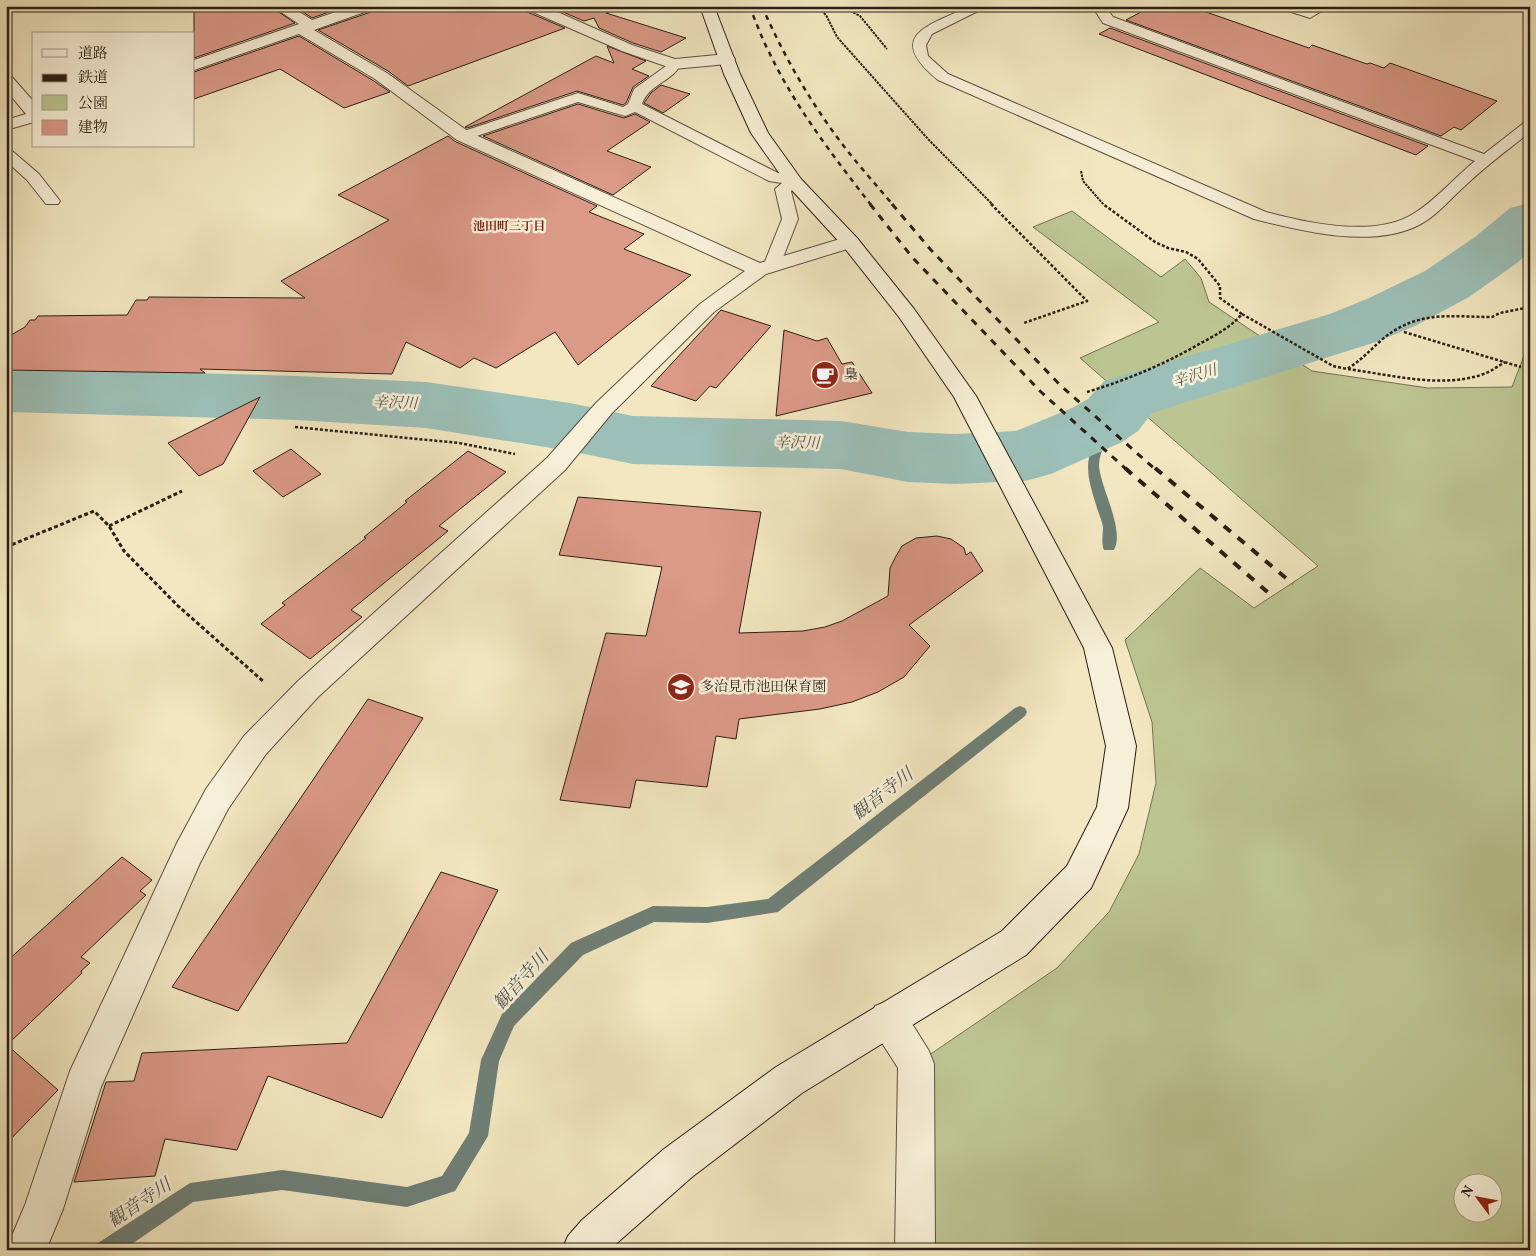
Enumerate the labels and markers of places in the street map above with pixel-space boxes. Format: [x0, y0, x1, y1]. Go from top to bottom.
cafe icon: 梟 [810, 360, 840, 390]
place label: 梟 [844, 366, 858, 385]
school or university icon: 多治見市池田保育園 [666, 672, 696, 702]
place label: 多治見市池田保育園 [700, 678, 826, 697]

